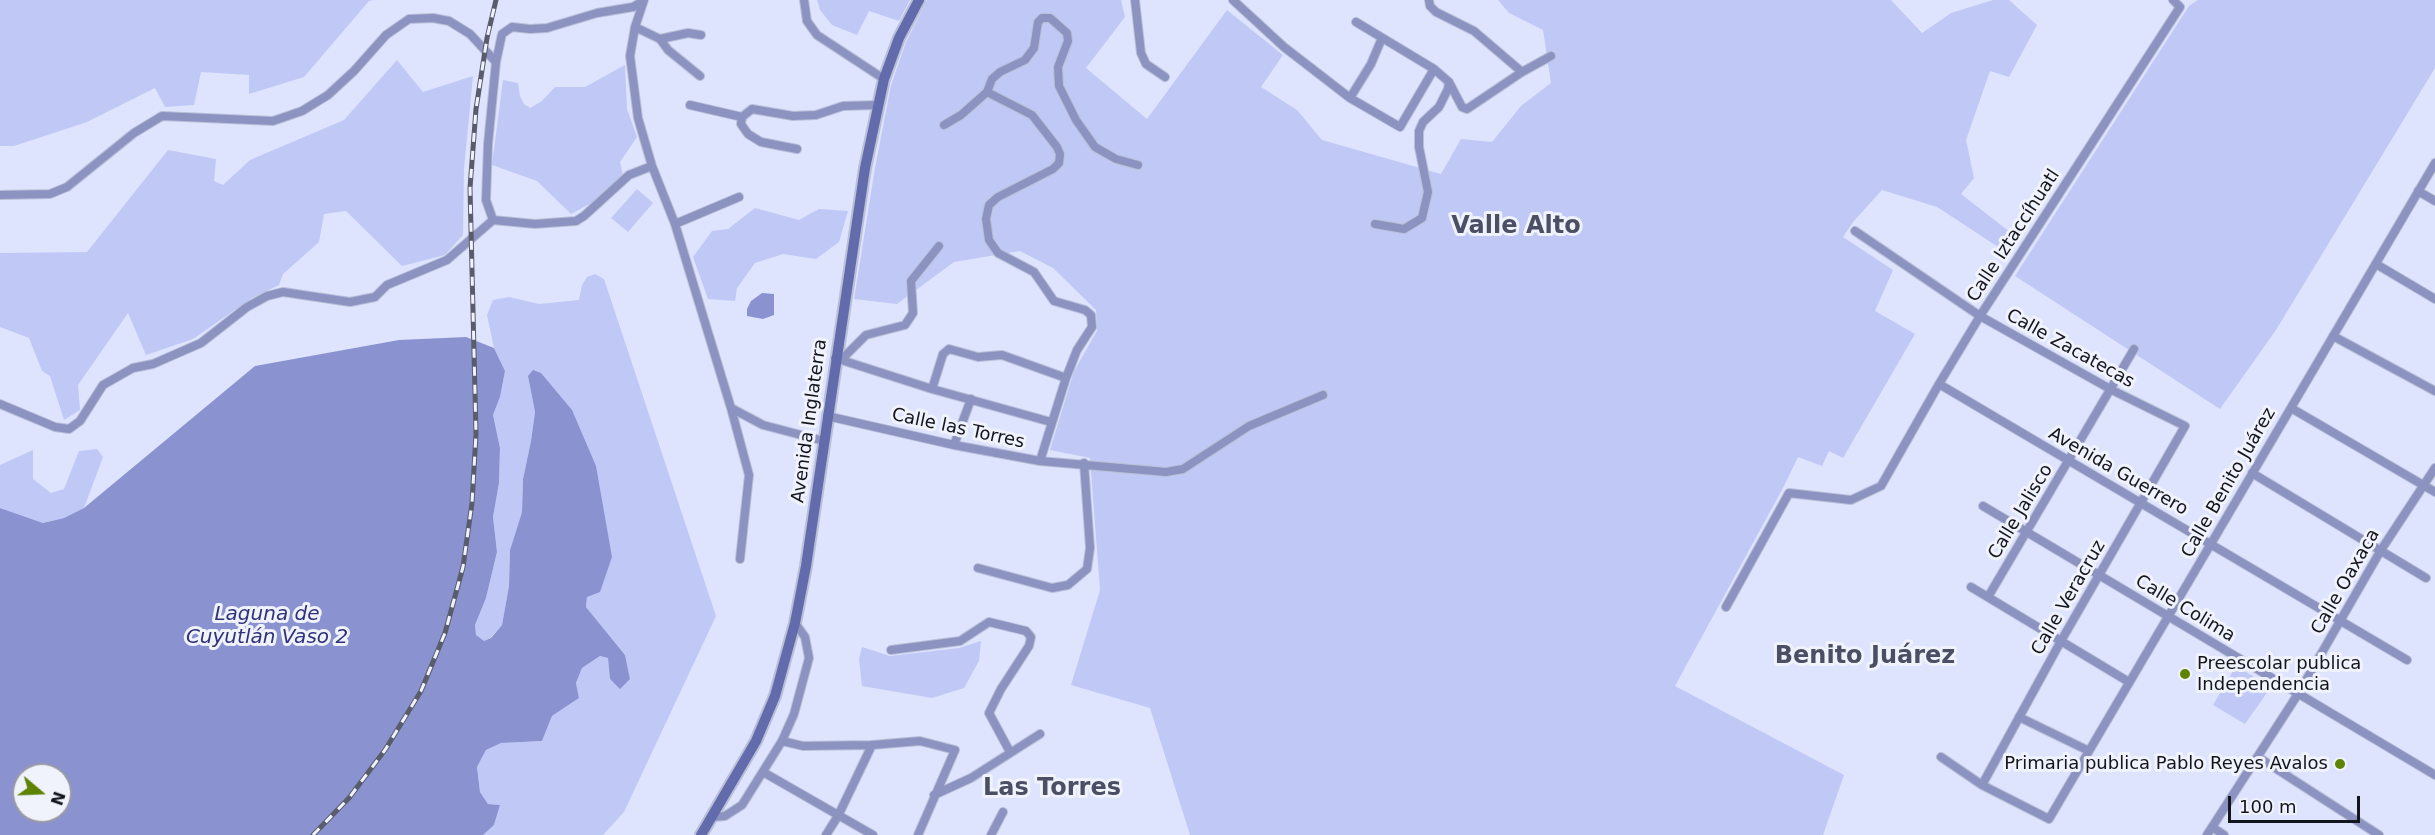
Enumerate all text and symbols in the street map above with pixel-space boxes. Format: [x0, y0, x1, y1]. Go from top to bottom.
street label: Calle Iztaccíhuatl [1963, 166, 2065, 306]
district label: Valle Alto [1451, 213, 1581, 241]
street label: Calle Zacatecas [2002, 305, 2138, 393]
street label: Avenida Inglaterra [788, 338, 832, 504]
street label: Calle las Torres [890, 404, 1026, 454]
street label: Calle Benito Juárez [2177, 404, 2281, 562]
street label: Avenida Guerrero [2045, 423, 2191, 521]
street label: Calle Jalisco [1984, 461, 2058, 563]
street label: Calle Oaxaca [2307, 525, 2385, 639]
street label: Calle Veracruz [2027, 537, 2111, 659]
street label: Calle Colima [2131, 571, 2239, 647]
water label: Laguna de Cuyutlán Vaso 2 [186, 603, 348, 650]
district label: Benito Juárez [1775, 643, 1955, 671]
place label: Preescolar publica Independencia [2197, 653, 2361, 696]
marker: Preescolar publica Independencia [2178, 667, 2192, 681]
place label: Primaria publica Pablo Reyes Avalos [2004, 753, 2328, 775]
marker: Primaria publica Pablo Reyes Avalos [2333, 757, 2347, 771]
north arrow [12, 763, 72, 823]
district label: Las Torres [983, 775, 1121, 803]
scale bar [2231, 784, 2363, 822]
text: N [46, 789, 69, 808]
text: 100 m [2239, 796, 2297, 817]

